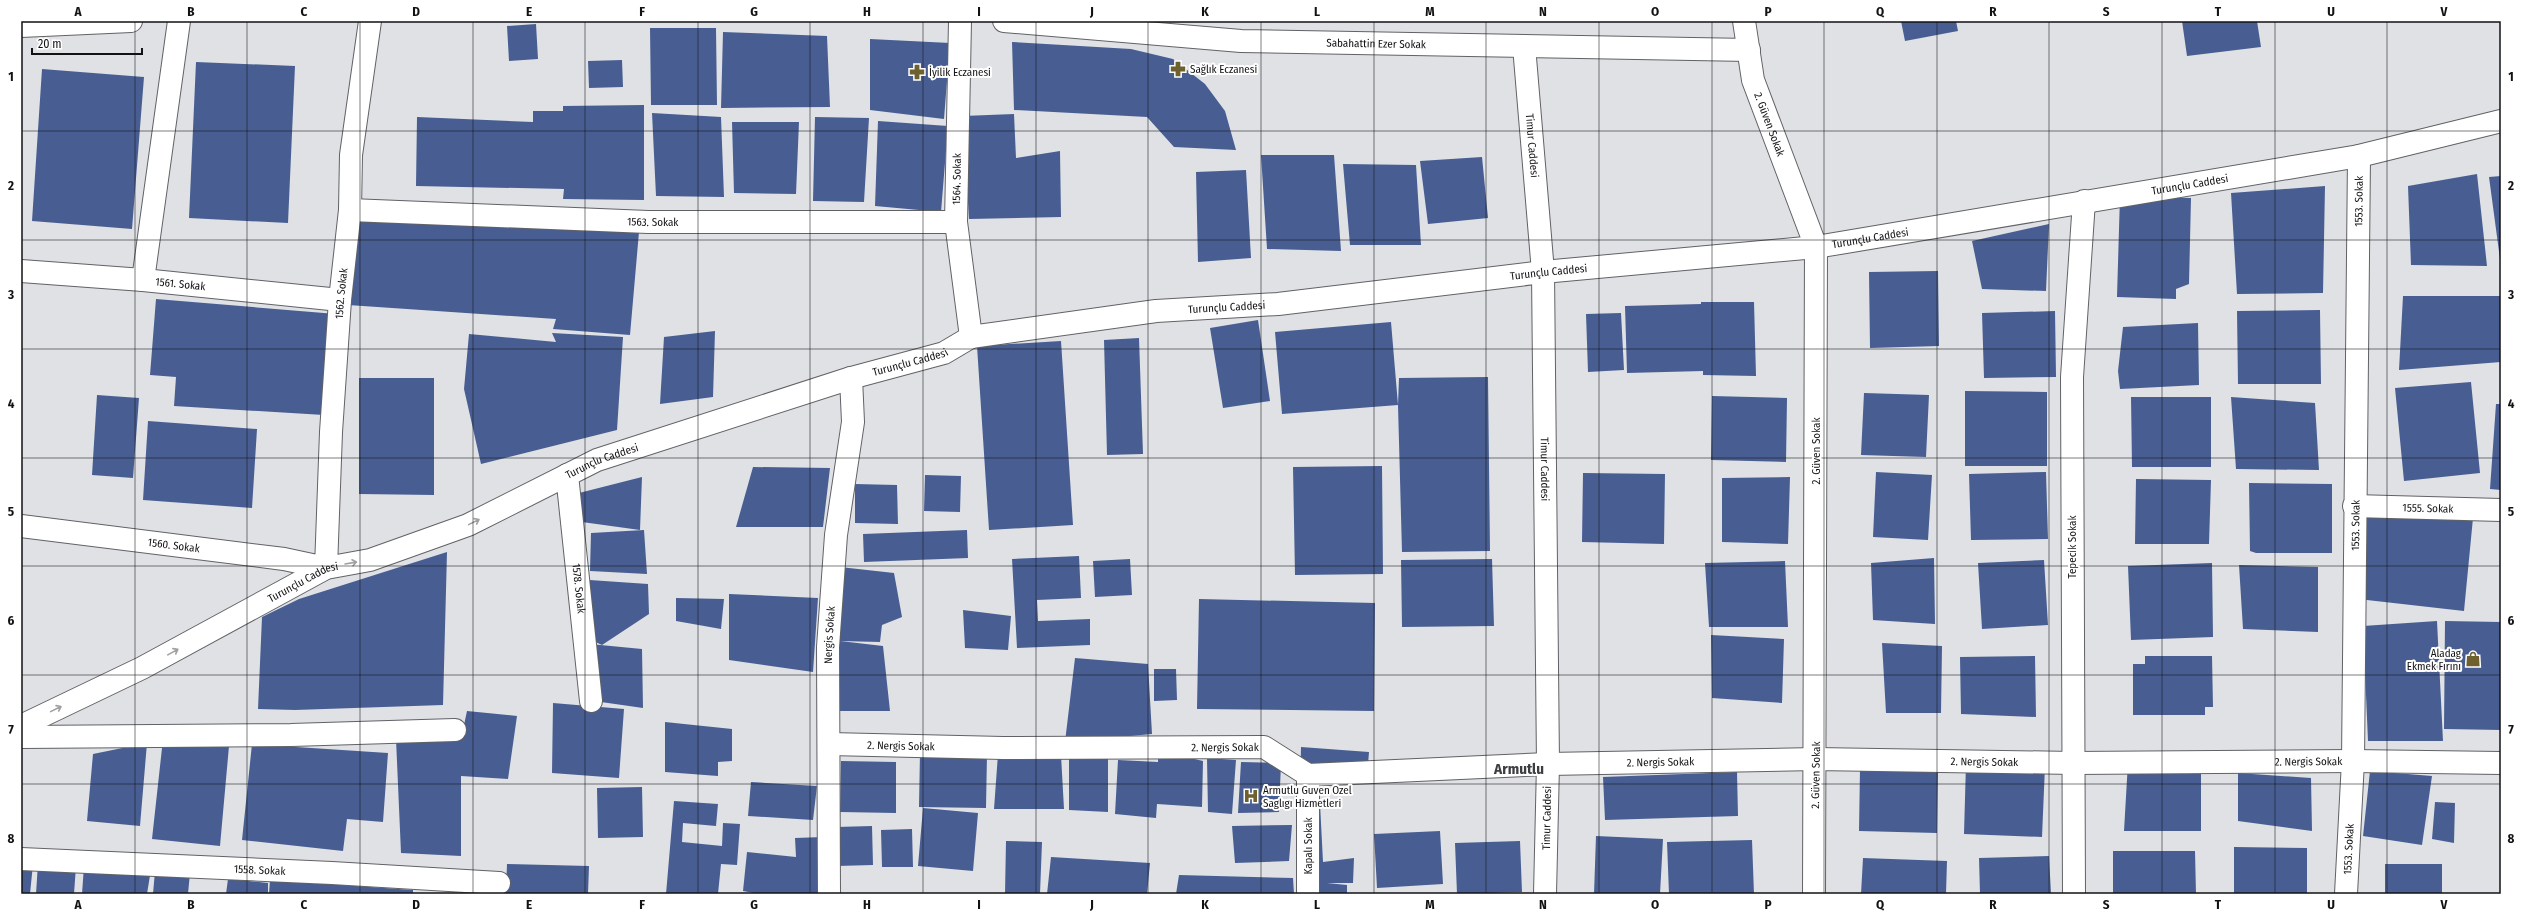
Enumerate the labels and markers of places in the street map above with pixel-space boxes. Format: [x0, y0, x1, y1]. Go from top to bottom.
pharmacy icon: Sağlık Eczanesi [1169, 60, 1187, 78]
pharmacy icon: İyilik Eczanesi [908, 63, 926, 81]
place label: Sağlık Eczanesi [1190, 63, 1257, 76]
place label: İyilik Eczanesi [929, 65, 991, 79]
place label: Aladag Ekmek Fırını [2407, 647, 2462, 673]
shop icon: Aladag Ekmek Fırını [2464, 650, 2482, 668]
place label: Armutlu Guven Ozel Saglıgı Hizmetleri [1263, 784, 1352, 810]
hospital icon: Armutlu Guven Ozel Saglıgı Hizmetleri [1242, 787, 1260, 805]

